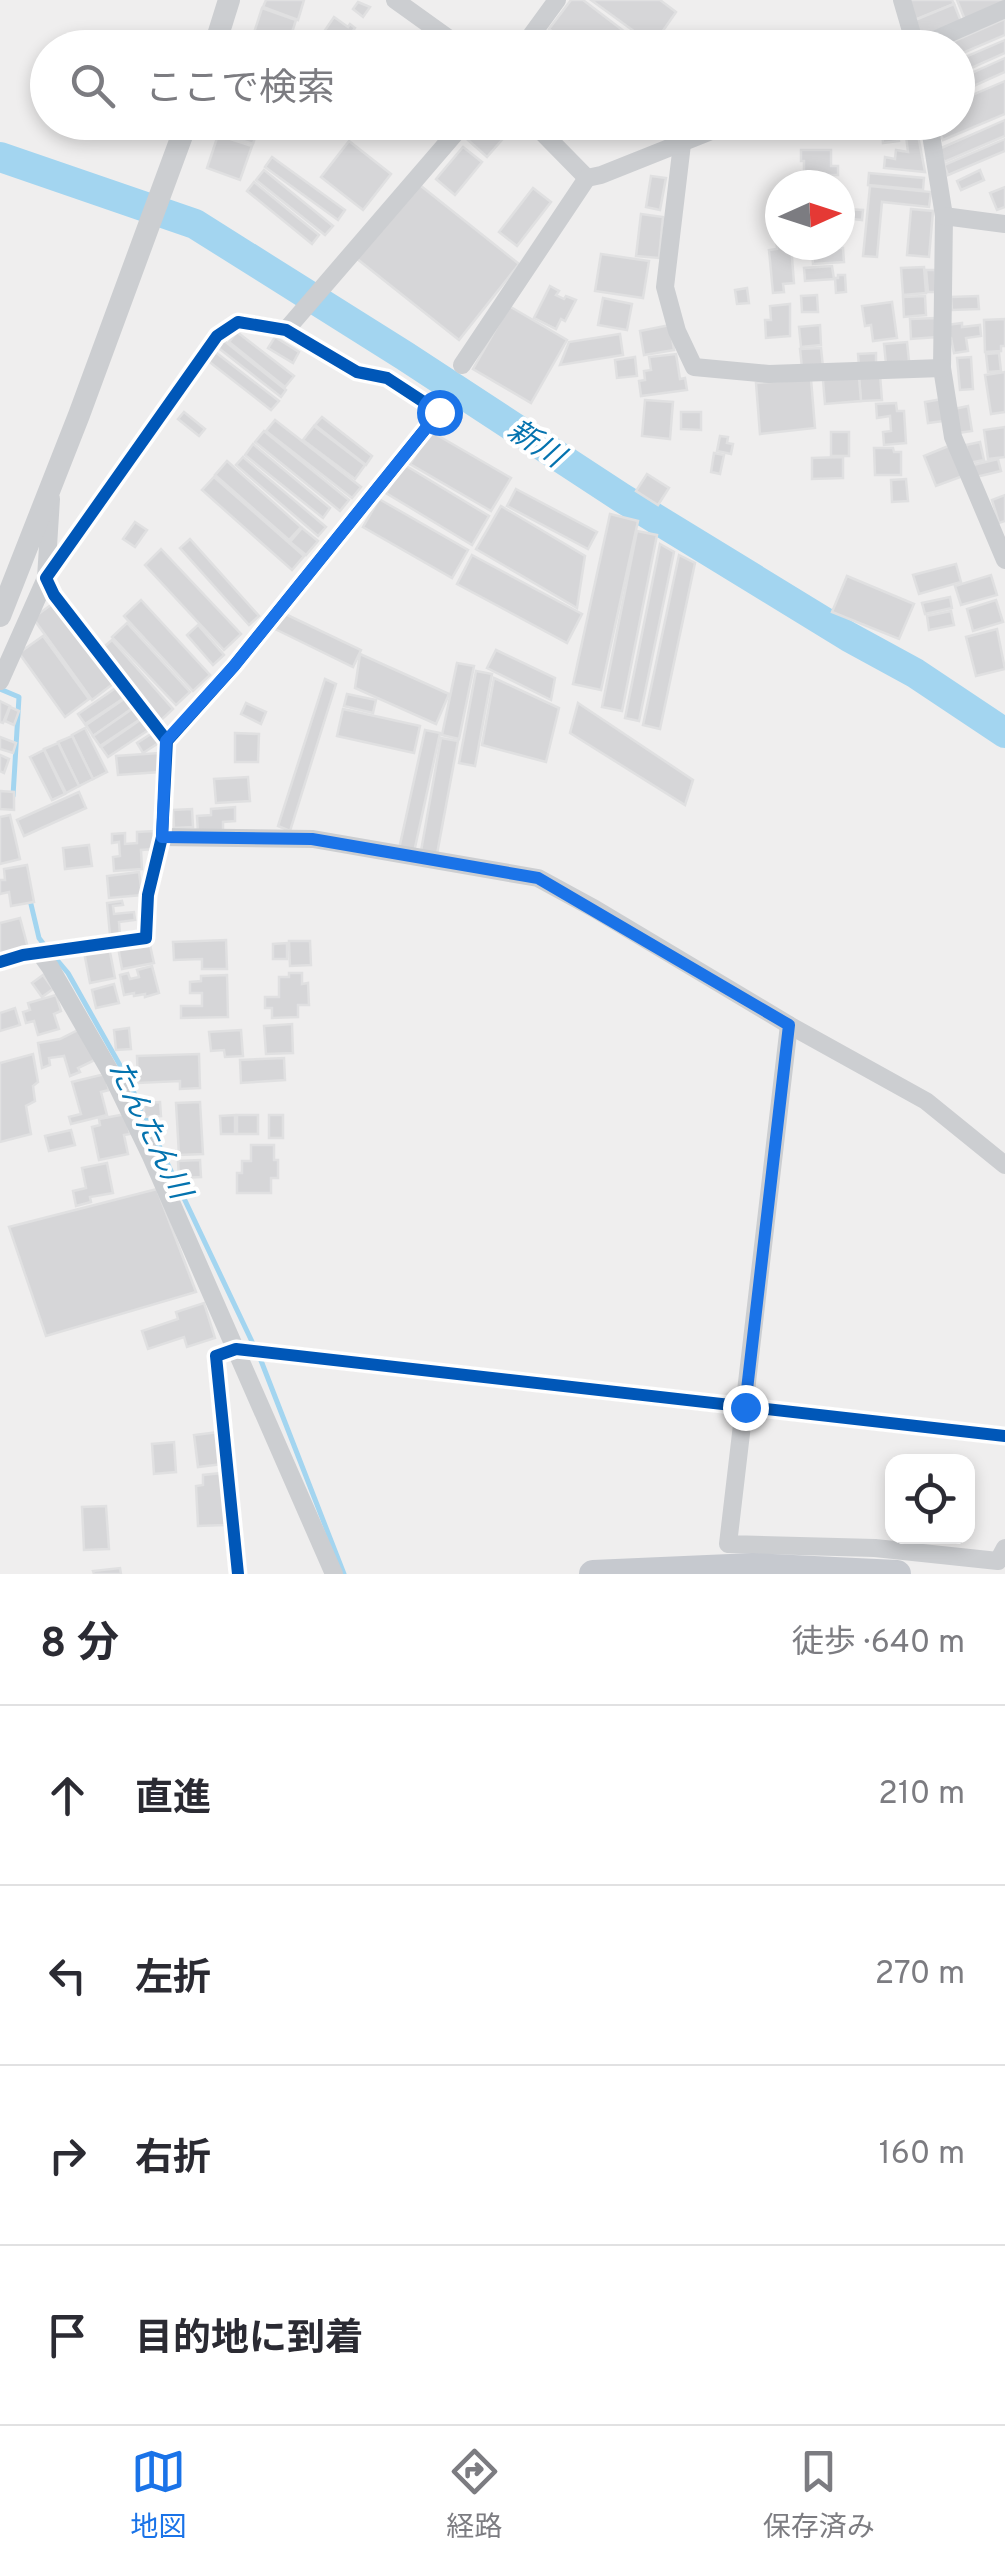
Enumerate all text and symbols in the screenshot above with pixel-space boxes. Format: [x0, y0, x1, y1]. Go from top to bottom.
search box [30, 30, 975, 140]
icon: search [65, 58, 120, 113]
text: ここで検索 [145, 66, 335, 115]
north arrow [765, 170, 855, 260]
route start [417, 390, 463, 436]
water label: 新川 [499, 413, 572, 479]
water label: たんたん川 [98, 1055, 199, 1208]
route end [723, 1385, 769, 1431]
map controls [885, 1454, 975, 1544]
button: locate [885, 1454, 975, 1544]
text: 8 分 [40, 1619, 119, 1672]
text: 徒歩 · 640 m [792, 1624, 965, 1664]
icon: ahead [40, 1768, 95, 1823]
text: 210 m [878, 1775, 965, 1815]
text: 直進 [135, 1776, 211, 1825]
icon: left [40, 1948, 95, 2003]
text: 270 m [875, 1955, 965, 1995]
text: 左折 [135, 1956, 211, 2005]
icon: right [40, 2128, 95, 2183]
text: 160 m [879, 2135, 965, 2175]
text: 右折 [135, 2136, 211, 2185]
icon: arrive [40, 2308, 95, 2363]
text: 目的地に到着 [135, 2316, 363, 2365]
tab: 地図 [130, 2444, 186, 2547]
tab: 経路 [446, 2444, 503, 2547]
tab: 保存済み [763, 2444, 875, 2547]

